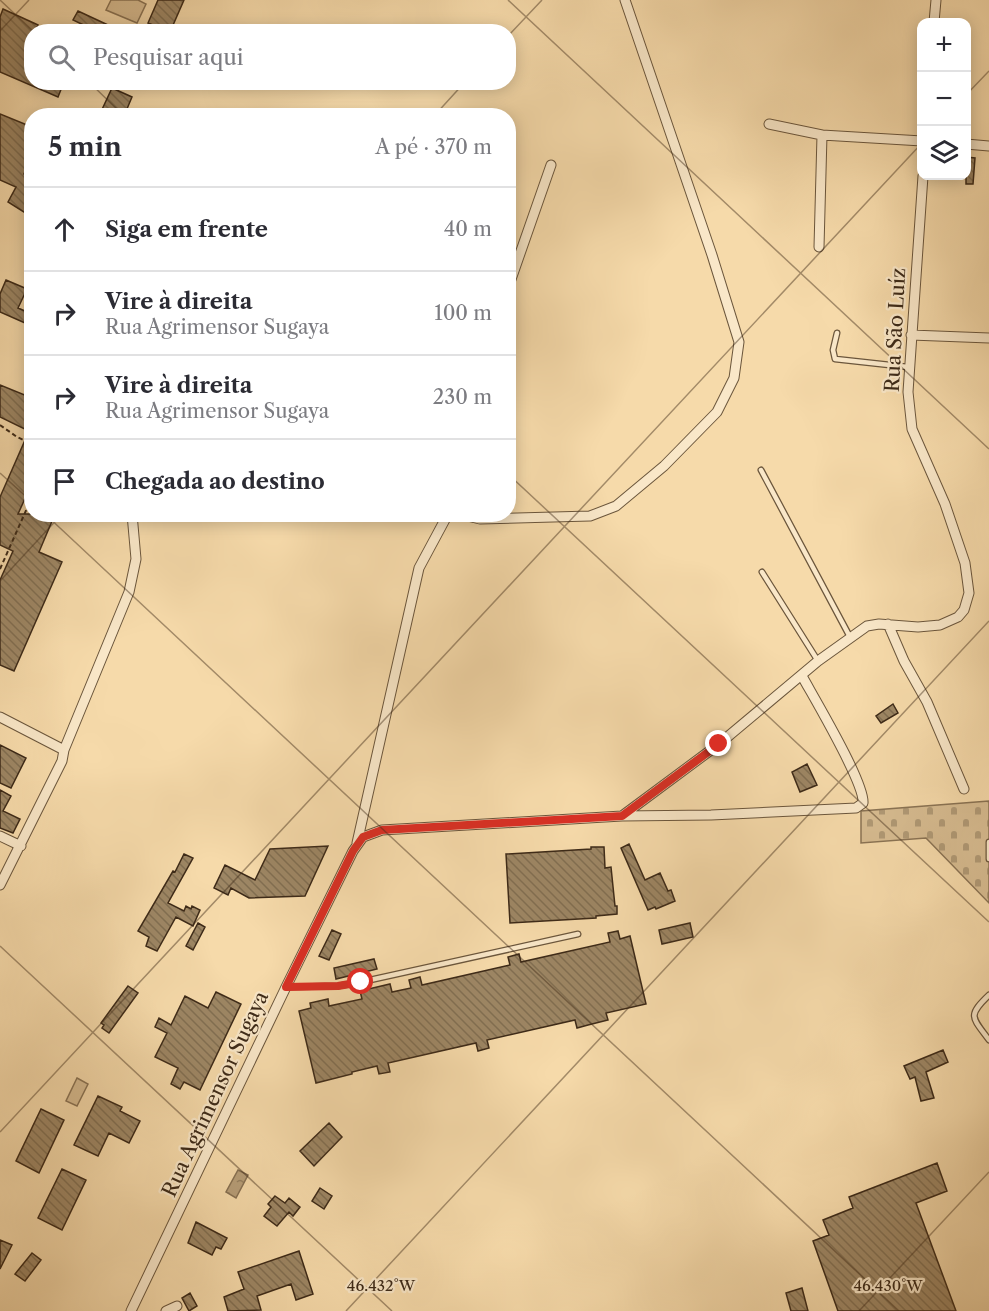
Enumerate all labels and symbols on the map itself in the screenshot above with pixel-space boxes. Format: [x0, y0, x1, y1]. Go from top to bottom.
street label: Rua São Luíz [880, 267, 910, 393]
route end [705, 730, 731, 756]
route start [347, 968, 373, 994]
street label: Rua Agrimensor Sugaya [157, 987, 273, 1201]
text: 46.432°W [347, 1276, 416, 1295]
text: 46.430°W [853, 1276, 923, 1295]

